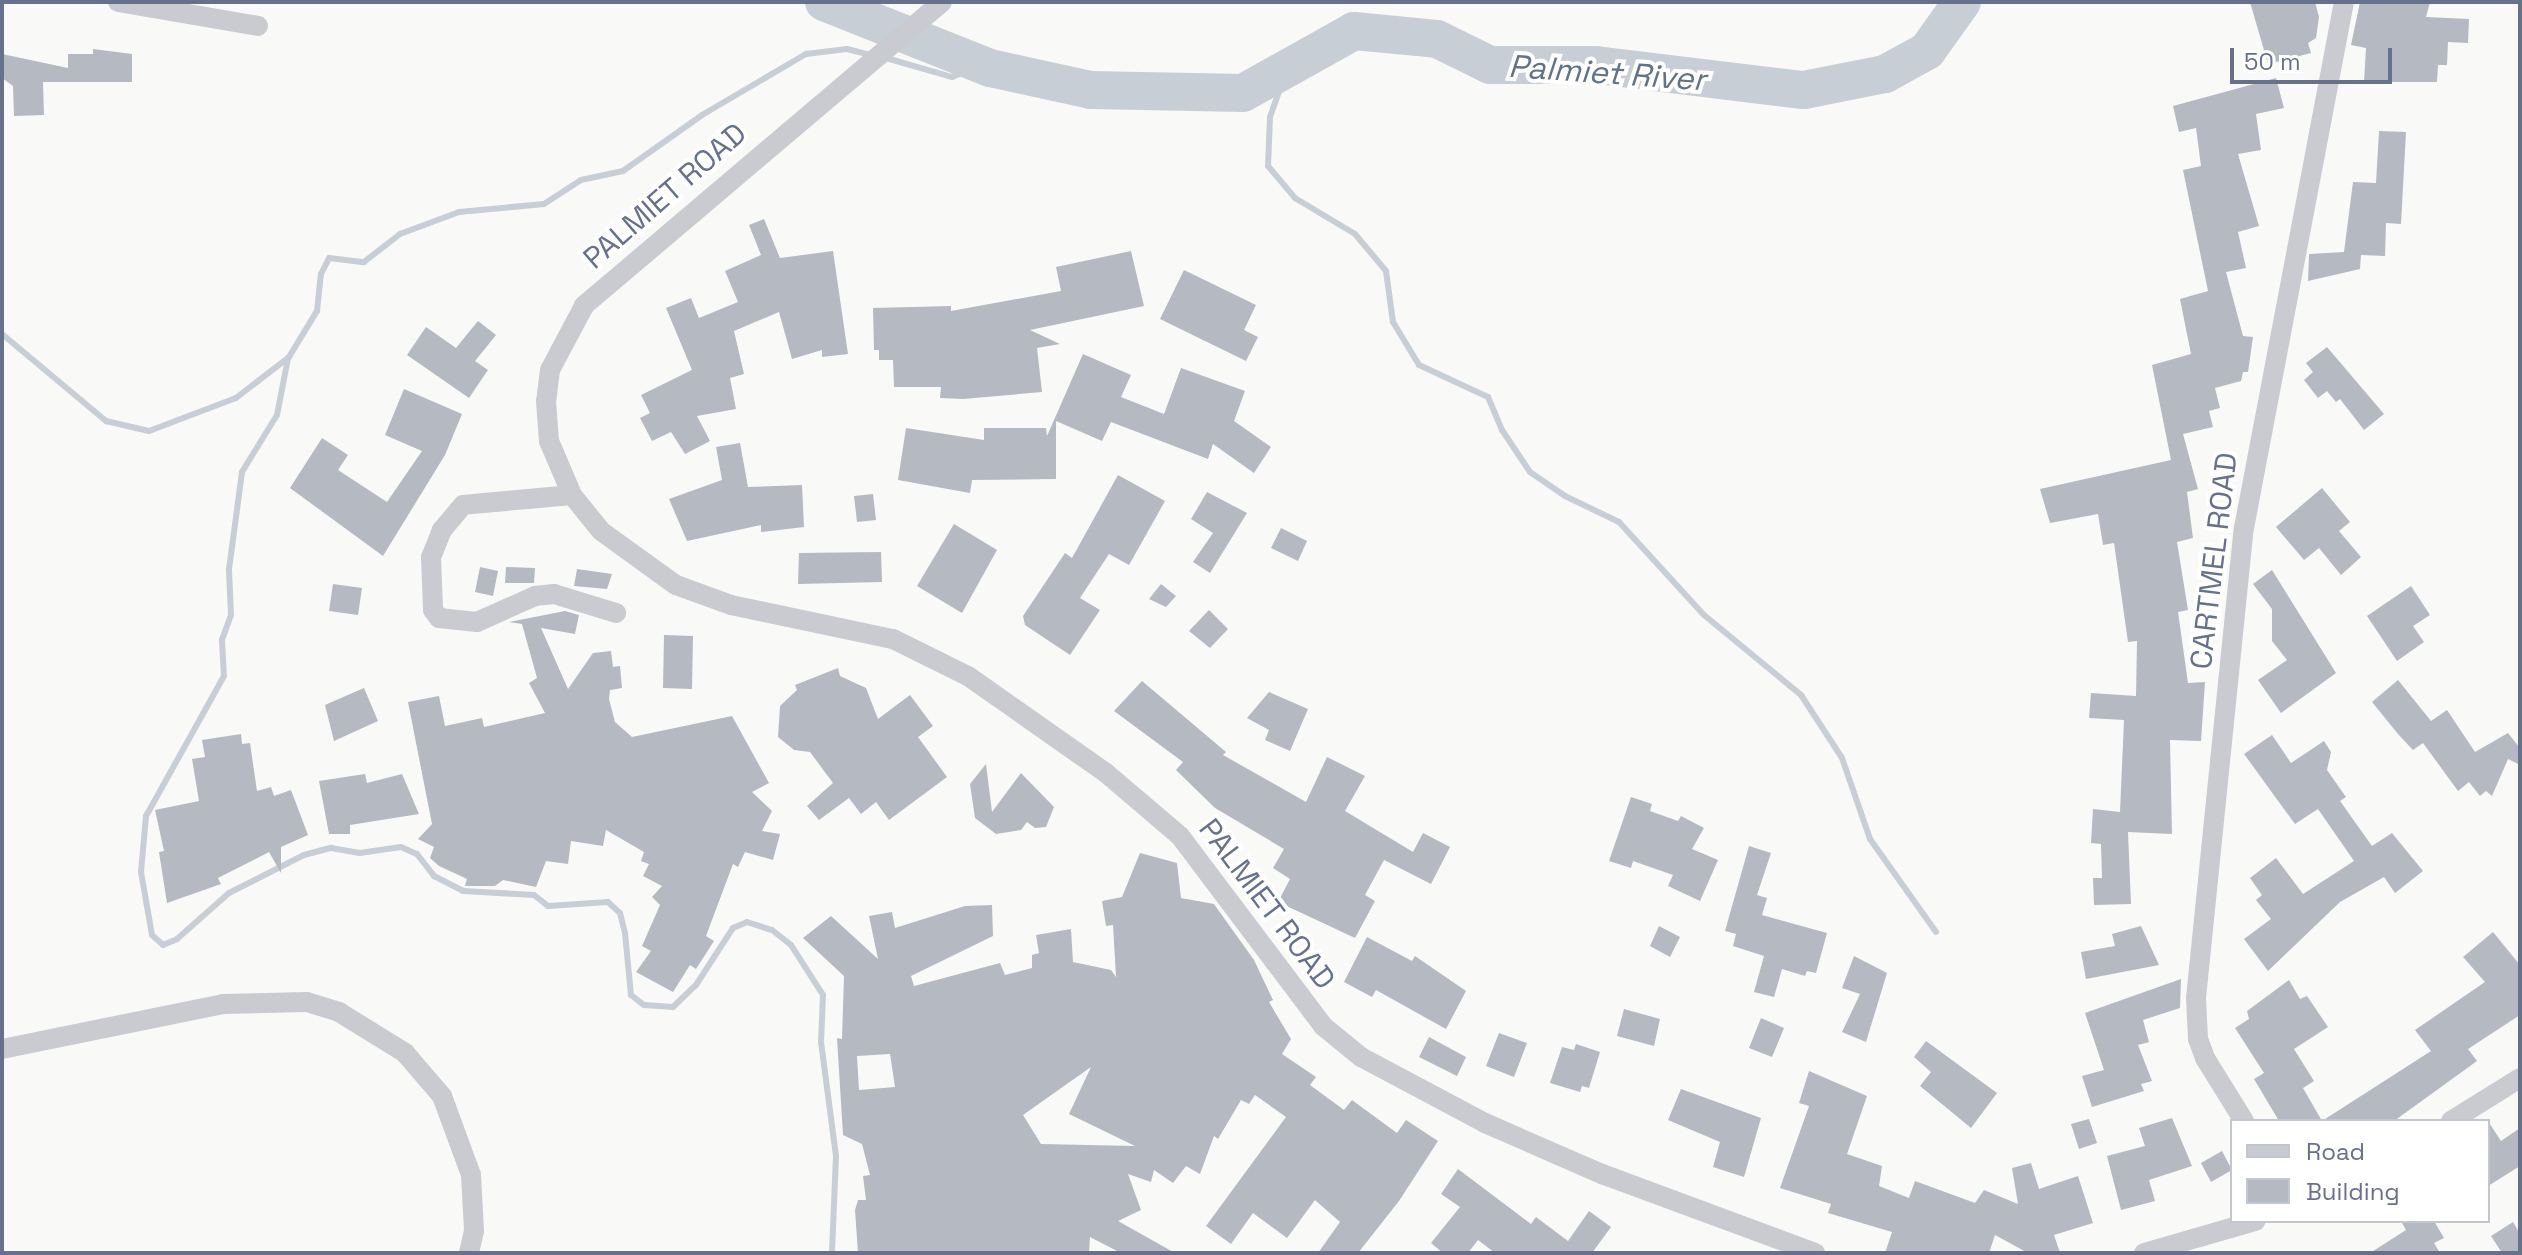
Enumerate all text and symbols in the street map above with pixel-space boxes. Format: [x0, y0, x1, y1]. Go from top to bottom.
scale bar [2234, 32, 2396, 82]
text: 50 m [2244, 46, 2301, 77]
water label: Palmiet River [1507, 47, 1707, 99]
street label: PALMIET ROAD [576, 115, 754, 277]
street label: CARTMEL ROAD [2183, 450, 2245, 672]
street label: PALMIET ROAD [1191, 811, 1343, 997]
legend [2230, 1119, 2490, 1223]
text: Road [2306, 1136, 2365, 1167]
text: Building [2306, 1176, 2400, 1207]

